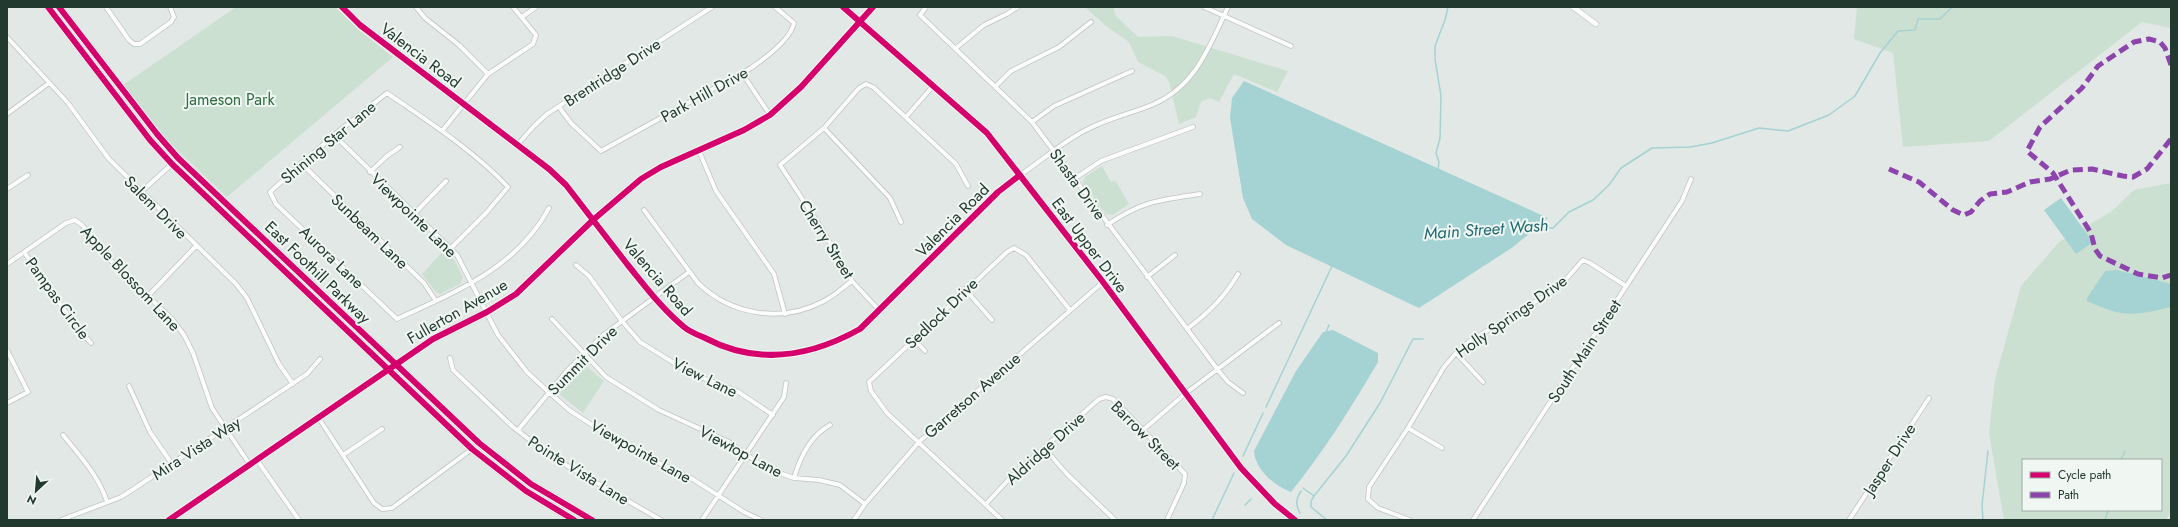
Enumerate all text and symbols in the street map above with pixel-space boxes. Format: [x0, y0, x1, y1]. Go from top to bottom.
street label: Valencia Road [376, 17, 466, 93]
street label: Brentridge Drive [559, 33, 665, 112]
street label: Park Hill Drive [656, 61, 752, 128]
park label: Jameson Park [183, 88, 276, 111]
street label: Shining Star Lane [276, 96, 381, 189]
street label: Shasta Drive [1044, 144, 1111, 225]
street label: Viewpointe Lane [365, 168, 462, 263]
street label: Salem Drive [119, 171, 192, 244]
street label: Valencia Road [910, 178, 994, 262]
street label: Sunbeam Lane [326, 189, 413, 274]
street label: East Upper Drive [1046, 193, 1133, 298]
street label: Cherry Street [793, 195, 860, 283]
water label: Main Street Wash [1423, 213, 1549, 245]
street label: East Foothill Parkway [260, 216, 376, 330]
street label: Apple Blossom Lane [75, 220, 186, 336]
street label: Aurora Lane [294, 221, 369, 294]
street label: Valencia Road [618, 234, 698, 321]
street label: Pampas Circle [20, 253, 95, 344]
street label: Holly Springs Drive [1451, 269, 1572, 363]
street label: Fullerton Avenue [403, 273, 512, 350]
street label: Sedlock Drive [900, 273, 983, 354]
street label: South Main Street [1542, 295, 1627, 407]
street label: Summit Drive [542, 320, 622, 400]
street label: Garretson Avenue [919, 347, 1026, 444]
street label: View Lane [668, 352, 741, 403]
street label: Barrow Street [1106, 396, 1186, 475]
street label: Aldridge Drive [1001, 406, 1090, 490]
street label: Mira Vista Way [147, 411, 246, 486]
street label: Viewpointe Lane [586, 414, 696, 489]
street label: Jasper Drive [1857, 419, 1921, 501]
street label: Viewtop Lane [695, 420, 787, 483]
street label: Pointe Vista Lane [524, 430, 634, 511]
legend [2022, 459, 2162, 511]
text: Cycle path [2058, 466, 2111, 484]
north arrow [16, 471, 56, 511]
text: Path [2058, 486, 2079, 504]
text: N [24, 491, 39, 509]

